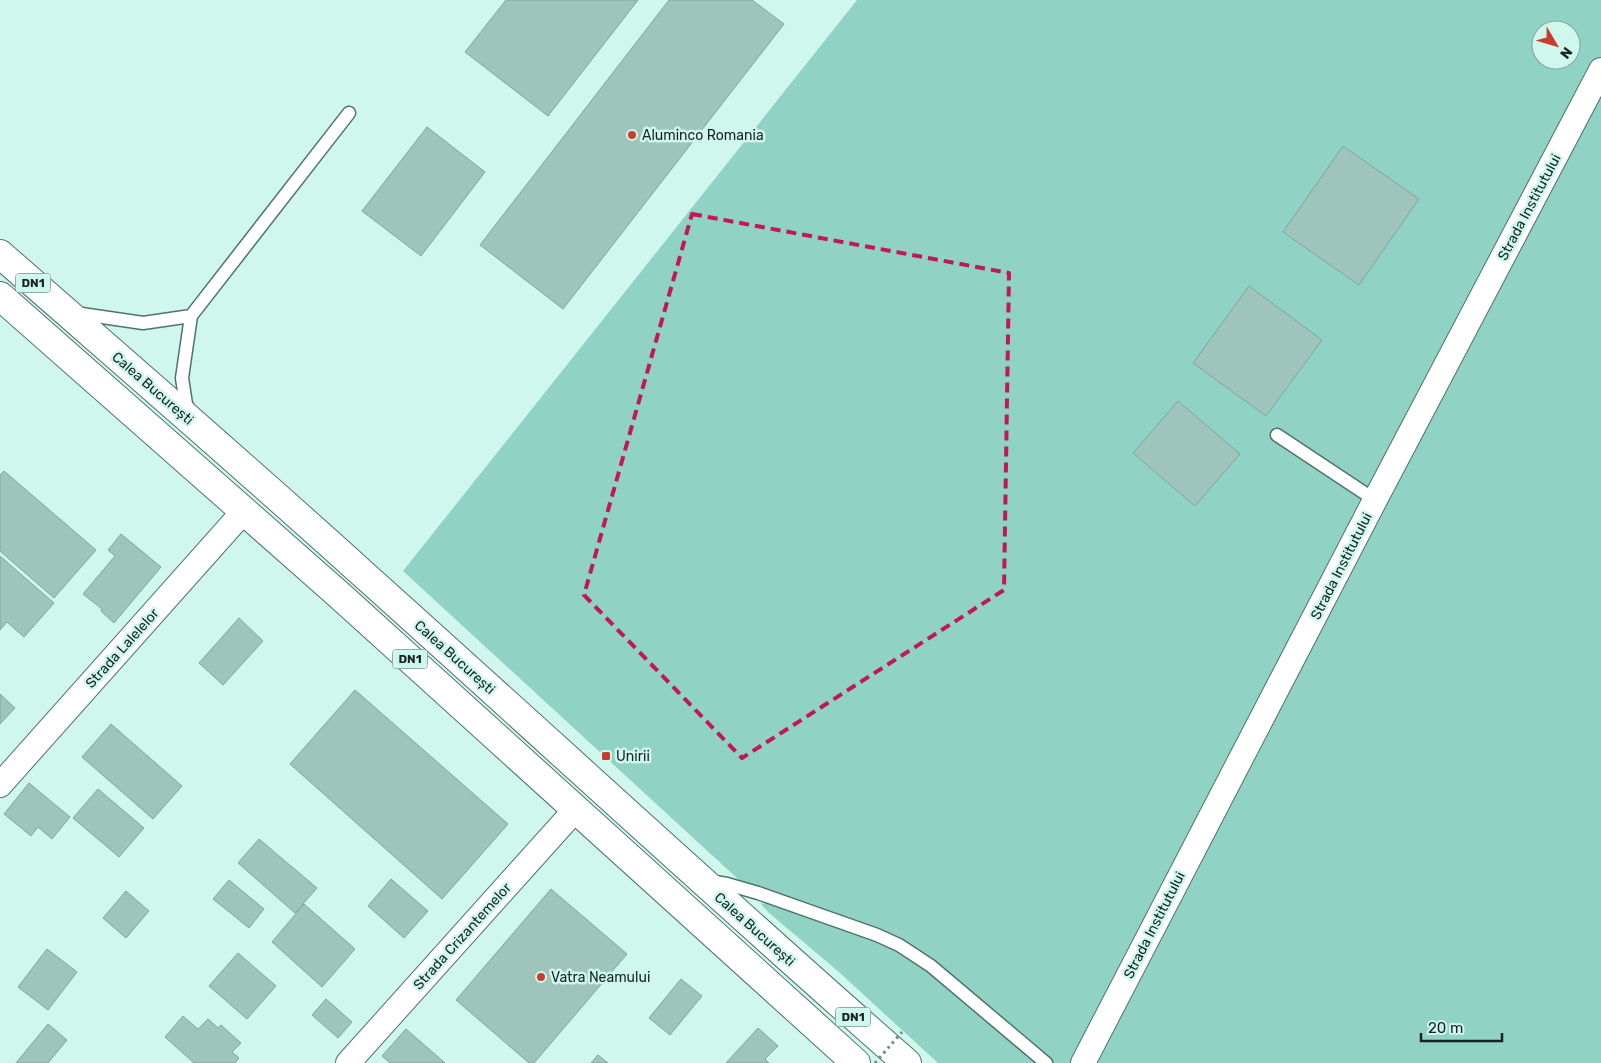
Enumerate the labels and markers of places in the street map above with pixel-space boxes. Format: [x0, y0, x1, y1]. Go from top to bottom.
place label: Aluminco Romania [642, 127, 764, 144]
marker: Aluminco Romania [626, 129, 638, 141]
place label: Unirii [616, 748, 650, 765]
marker: Unirii [600, 750, 612, 762]
place label: Vatra Neamului [551, 969, 650, 986]
marker: Vatra Neamului [535, 971, 547, 983]

